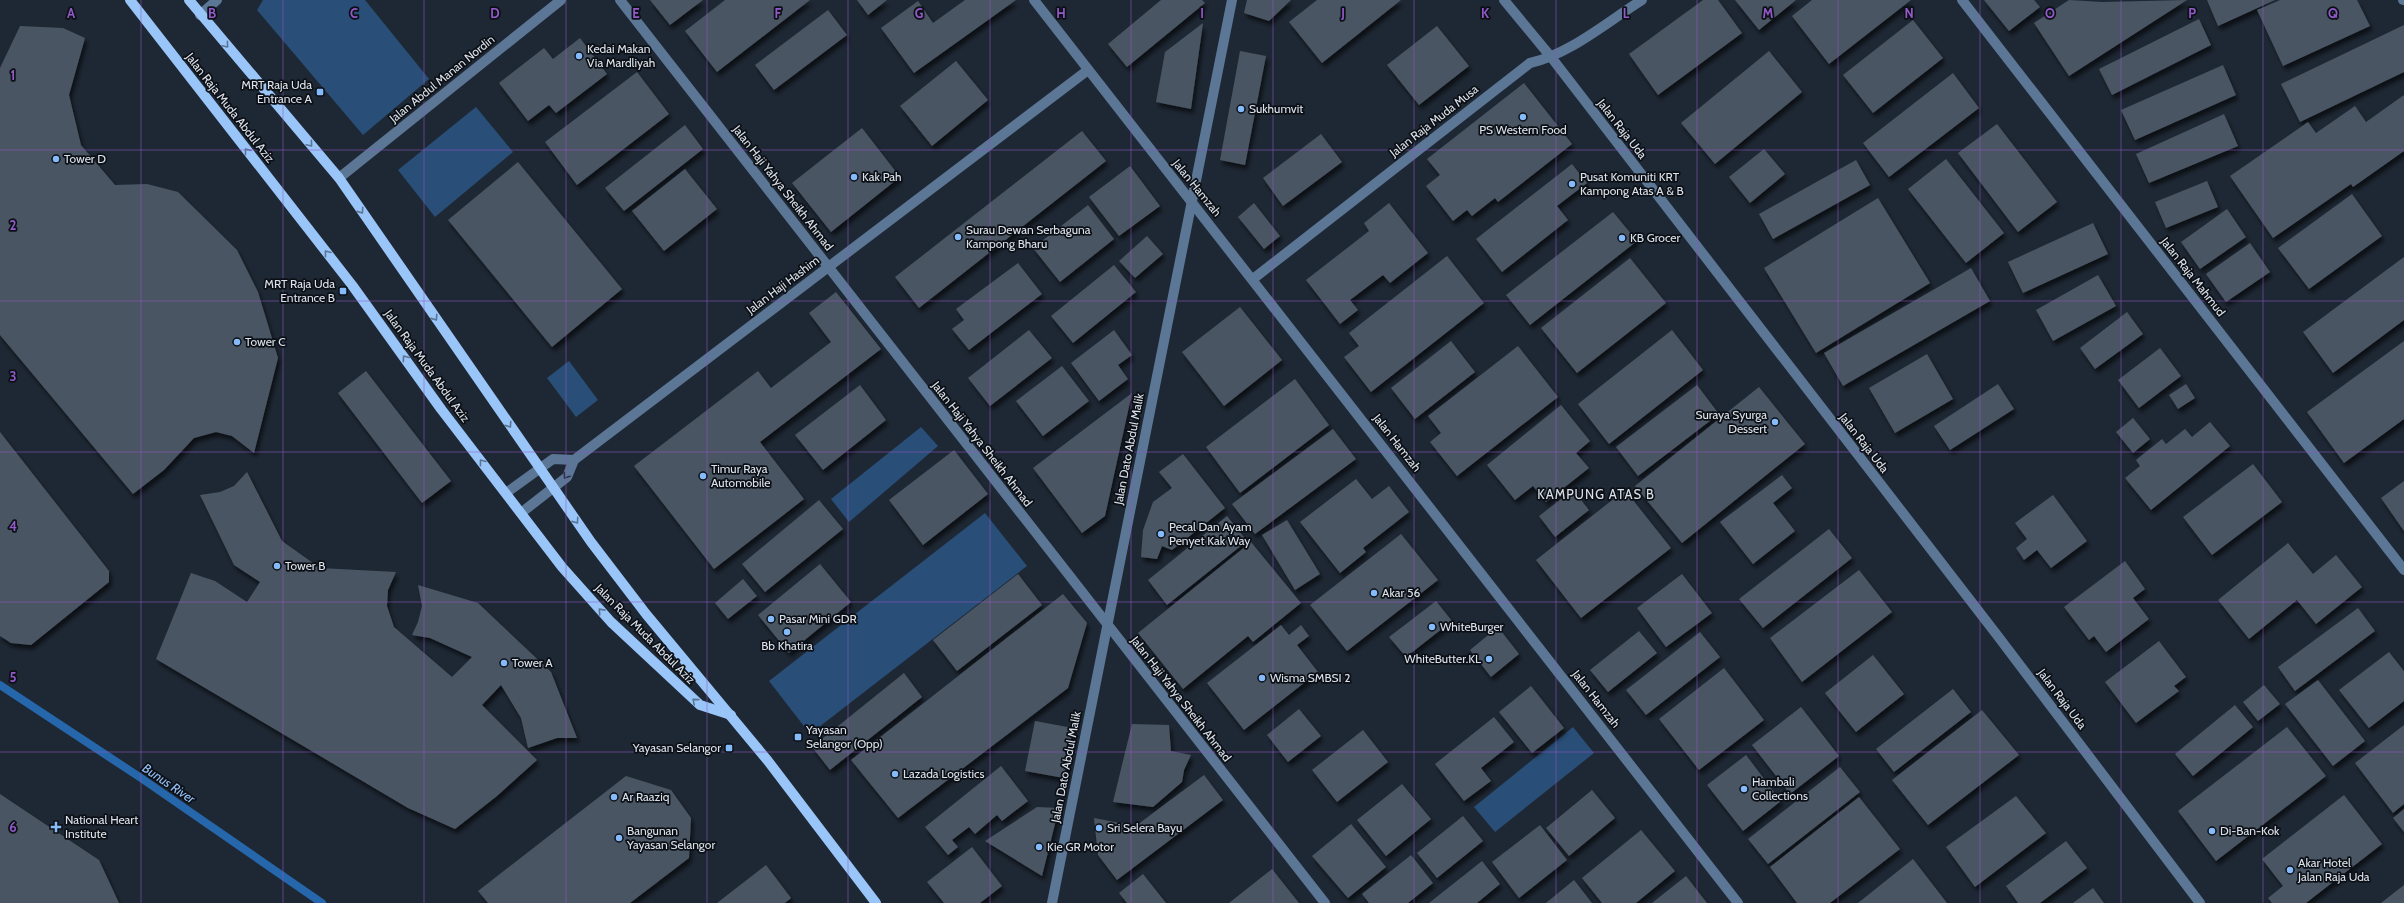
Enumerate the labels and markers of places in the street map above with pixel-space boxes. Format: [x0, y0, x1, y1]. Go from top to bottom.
place label: Kedai Makan Via Mardliyah [587, 41, 655, 70]
marker: Kedai Makan Via Mardliyah [574, 51, 584, 61]
place label: MRT Raja Uda Entrance A [241, 77, 313, 106]
marker: MRT Raja Uda Entrance A [315, 87, 325, 97]
place label: Sukhumvit [1249, 101, 1303, 116]
marker: Sukhumvit [1236, 104, 1246, 114]
marker: PS Western Food [1518, 112, 1528, 122]
place label: PS Western Food [1479, 122, 1567, 137]
place label: Tower D [64, 151, 106, 166]
marker: Tower D [51, 154, 61, 164]
place label: Kak Pah [862, 169, 902, 184]
place label: Pusat Komuniti KRT Kampong Atas A & B [1580, 169, 1684, 198]
marker: Kak Pah [849, 172, 859, 182]
marker: Pusat Komuniti KRT Kampong Atas A & B [1567, 179, 1577, 189]
place label: Surau Dewan Serbaguna Kampong Bharu [966, 222, 1091, 251]
place label: KB Grocer [1630, 230, 1680, 245]
marker: Surau Dewan Serbaguna Kampong Bharu [953, 232, 963, 242]
marker: KB Grocer [1617, 233, 1627, 243]
place label: MRT Raja Uda Entrance B [264, 276, 335, 305]
marker: MRT Raja Uda Entrance B [338, 286, 348, 296]
place label: Tower C [245, 334, 286, 349]
marker: Tower C [232, 337, 242, 347]
place label: Suraya Syurga Dessert [1695, 407, 1767, 436]
marker: Suraya Syurga Dessert [1770, 417, 1780, 427]
place label: Timur Raya Automobile [711, 461, 770, 490]
marker: Timur Raya Automobile [698, 471, 708, 481]
place label: Pecal Dan Ayam Penyet Kak Way [1169, 519, 1252, 548]
marker: Pecal Dan Ayam Penyet Kak Way [1156, 529, 1166, 539]
place label: Tower B [285, 558, 325, 573]
marker: Tower B [272, 561, 282, 571]
place label: Akar 56 [1382, 585, 1420, 600]
marker: Akar 56 [1369, 588, 1379, 598]
place label: Pasar Mini GDR [779, 611, 858, 626]
marker: Pasar Mini GDR [766, 614, 776, 624]
place label: WhiteBurger [1440, 619, 1504, 634]
marker: WhiteBurger [1427, 622, 1437, 632]
marker: Bb Khatira [782, 627, 792, 637]
place label: Bb Khatira [761, 638, 813, 653]
place label: WhiteButter.KL [1404, 651, 1481, 666]
marker: WhiteButter.KL [1484, 654, 1494, 664]
place label: Tower A [512, 655, 553, 670]
marker: Tower A [499, 658, 509, 668]
place label: Wisma SMBSI 2 [1270, 670, 1351, 685]
marker: Wisma SMBSI 2 [1257, 673, 1267, 683]
place label: Yayasan Selangor (Opp) [805, 722, 883, 751]
marker: Yayasan Selangor (Opp) [793, 732, 803, 742]
place label: Yayasan Selangor [632, 740, 721, 755]
marker: Yayasan Selangor [724, 743, 734, 753]
place label: Lazada Logistics [903, 766, 985, 781]
marker: Lazada Logistics [890, 769, 900, 779]
place label: Hambali Collections [1752, 774, 1808, 803]
marker: Hambali Collections [1739, 784, 1749, 794]
place label: Ar Raaziq [622, 789, 669, 804]
marker: Ar Raaziq [609, 792, 619, 802]
place label: National Heart Institute [65, 812, 138, 841]
place label: Sri Selera Bayu [1107, 820, 1182, 835]
marker: National Heart Institute [50, 821, 62, 833]
place label: Bangunan Yayasan Selangor [626, 823, 715, 852]
marker: Sri Selera Bayu [1094, 823, 1104, 833]
place label: Di-Ban-Kok [2220, 823, 2280, 838]
marker: Di-Ban-Kok [2207, 826, 2217, 836]
marker: Bangunan Yayasan Selangor [614, 833, 624, 843]
place label: Kie GR Motor [1047, 839, 1114, 854]
marker: Kie GR Motor [1034, 842, 1044, 852]
place label: Akar Hotel Jalan Raja Uda [2297, 855, 2370, 884]
marker: Akar Hotel Jalan Raja Uda [2285, 865, 2295, 875]

